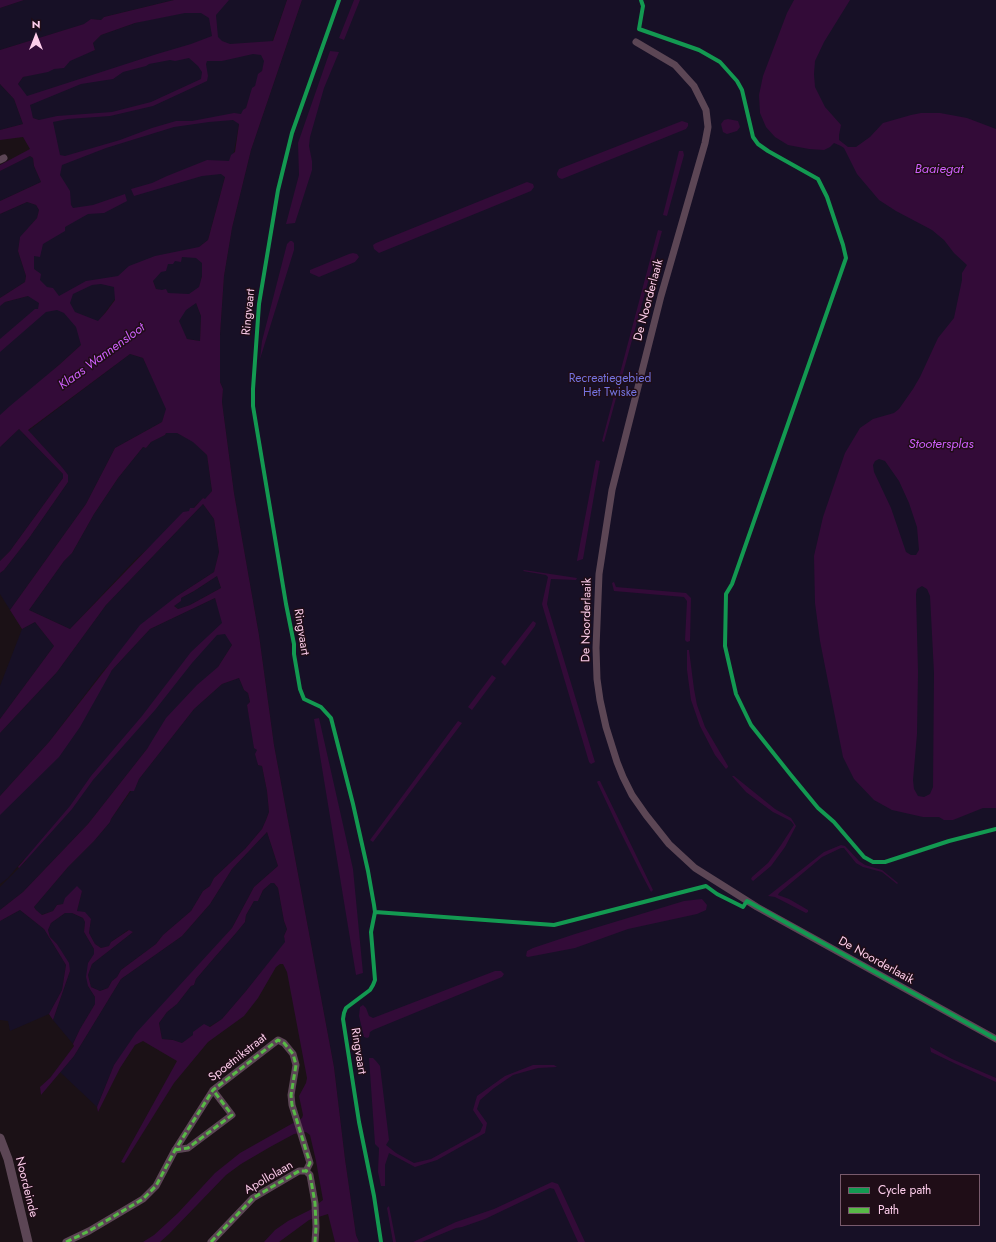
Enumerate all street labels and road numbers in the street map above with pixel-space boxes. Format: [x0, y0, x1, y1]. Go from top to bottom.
street label: De Noorderlaaik [631, 257, 667, 343]
street label: Ringvaart [239, 288, 259, 336]
street label: De Noorderlaaik [579, 578, 595, 662]
street label: Ringvaart [290, 608, 312, 656]
street label: De Noorderlaaik [836, 934, 916, 988]
street label: Ringvaart [347, 1027, 369, 1075]
street label: Spoetnikstraat [206, 1031, 270, 1085]
street label: Noordeinde [12, 1155, 40, 1219]
street label: Apollolaan [242, 1158, 296, 1198]

